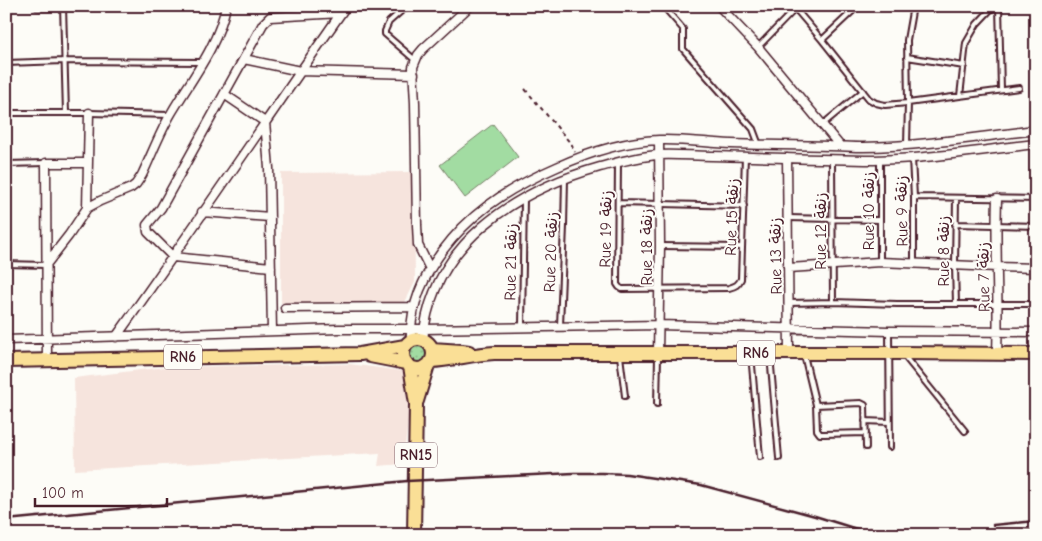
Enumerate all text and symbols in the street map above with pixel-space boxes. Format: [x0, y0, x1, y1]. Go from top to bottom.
street label: Rue 10 زنقة [860, 172, 878, 250]
street label: Rue 9 زنقة [892, 175, 912, 247]
street label: Rue 15 زنقة [722, 178, 742, 256]
street label: Rue 19 زنقة [596, 190, 616, 268]
street label: Rue 12 زنقة [812, 192, 830, 270]
street label: Rue 18 زنقة [638, 208, 656, 286]
street label: Rue 20 زنقة [541, 211, 561, 293]
street label: Rue 8 زنقة [935, 216, 953, 286]
street label: Rue 13 زنقة [766, 217, 786, 295]
street label: Rue 21 زنقة [501, 223, 521, 301]
street label: Rue 7 زنقة [974, 242, 994, 312]
road number: RN6 [737, 340, 775, 366]
road number: RN6 [164, 344, 202, 370]
road number: RN15 [395, 442, 437, 468]
scale bar [35, 476, 168, 508]
text: 100 m [42, 484, 84, 502]

